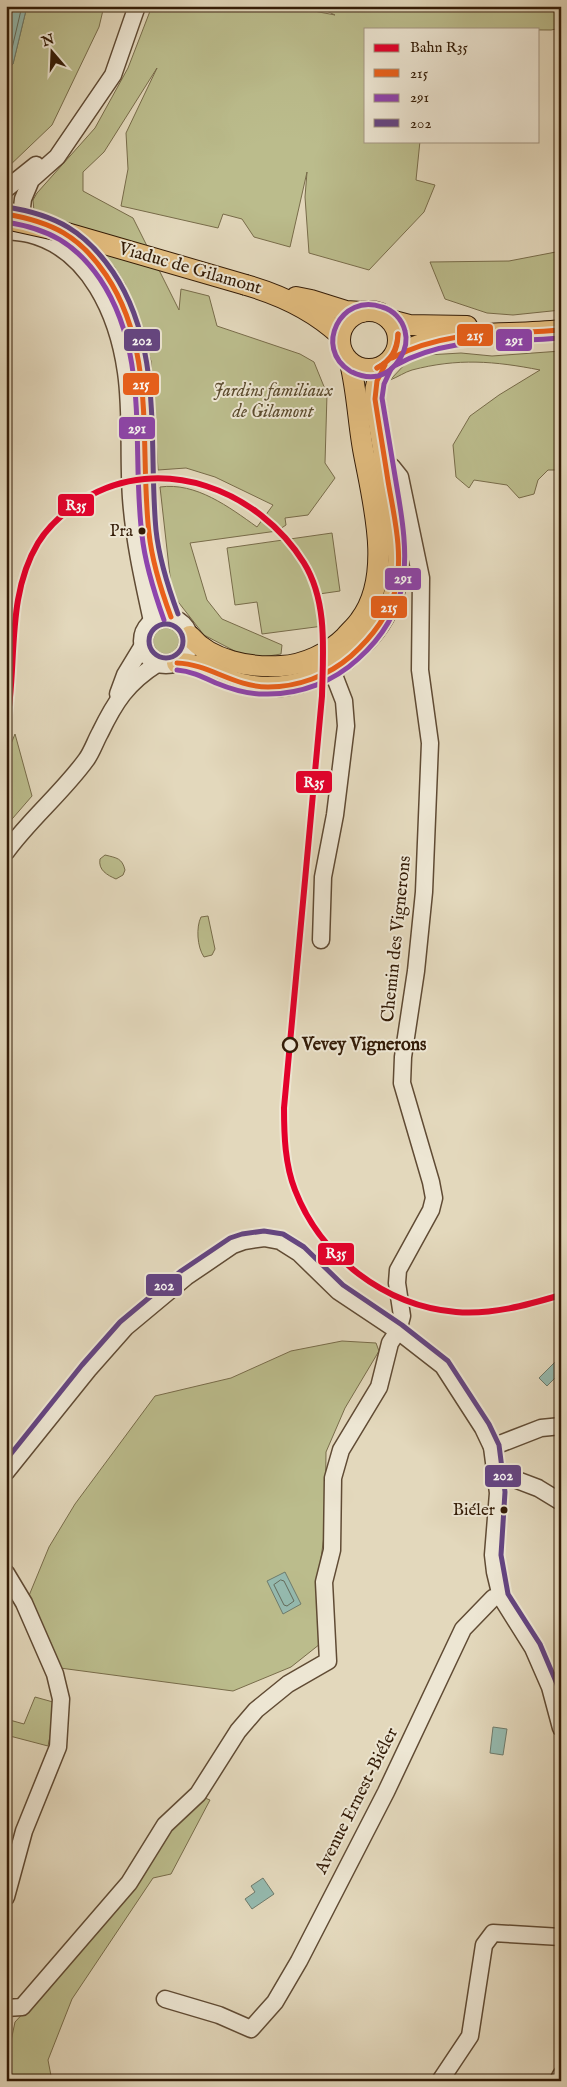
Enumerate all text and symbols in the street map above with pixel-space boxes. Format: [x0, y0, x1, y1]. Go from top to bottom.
north arrow [28, 28, 78, 78]
legend [364, 28, 540, 142]
text: N [38, 30, 57, 51]
text: Bahn R35 [410, 38, 469, 57]
text: 215 [410, 64, 429, 83]
text: 291 [410, 88, 429, 107]
text: 202 [410, 114, 431, 133]
street label: Viaduc de Gilamont [115, 237, 264, 300]
line badge: 215 [456, 323, 494, 347]
text: 215 [467, 327, 483, 345]
line badge: 202 [123, 328, 161, 352]
line badge: 291 [495, 328, 533, 352]
text: 202 [132, 332, 152, 350]
text: 291 [505, 332, 523, 350]
line badge: 215 [122, 372, 160, 396]
text: 215 [133, 376, 149, 394]
park label: Jardins familiaux de Gilamont [213, 380, 333, 424]
line badge: 291 [118, 416, 156, 440]
text: 291 [128, 420, 146, 438]
line badge: R35 [57, 493, 95, 517]
text: R35 [66, 497, 86, 515]
place label: Pra [110, 521, 134, 542]
marker: Pra [137, 526, 147, 536]
line badge: 291 [384, 567, 422, 591]
text: 291 [394, 570, 412, 588]
line badge: 215 [370, 595, 408, 619]
text: 215 [381, 599, 397, 617]
line badge: R35 [295, 770, 333, 794]
text: R35 [304, 774, 324, 792]
street label: Chemin des Vignerons [377, 855, 417, 1023]
place label: Vevey Vignerons [301, 1034, 427, 1057]
marker: Vevey Vignerons [282, 1037, 298, 1053]
line badge: R35 [317, 1242, 355, 1266]
text: R35 [326, 1245, 346, 1263]
line badge: 202 [145, 1273, 183, 1297]
text: 202 [154, 1277, 174, 1295]
line badge: 202 [484, 1464, 522, 1488]
text: 202 [493, 1467, 513, 1485]
place label: Biéler [453, 1500, 496, 1521]
marker: Biéler [499, 1505, 509, 1515]
street label: Avenue Ernest-Biéler [310, 1724, 404, 1879]

